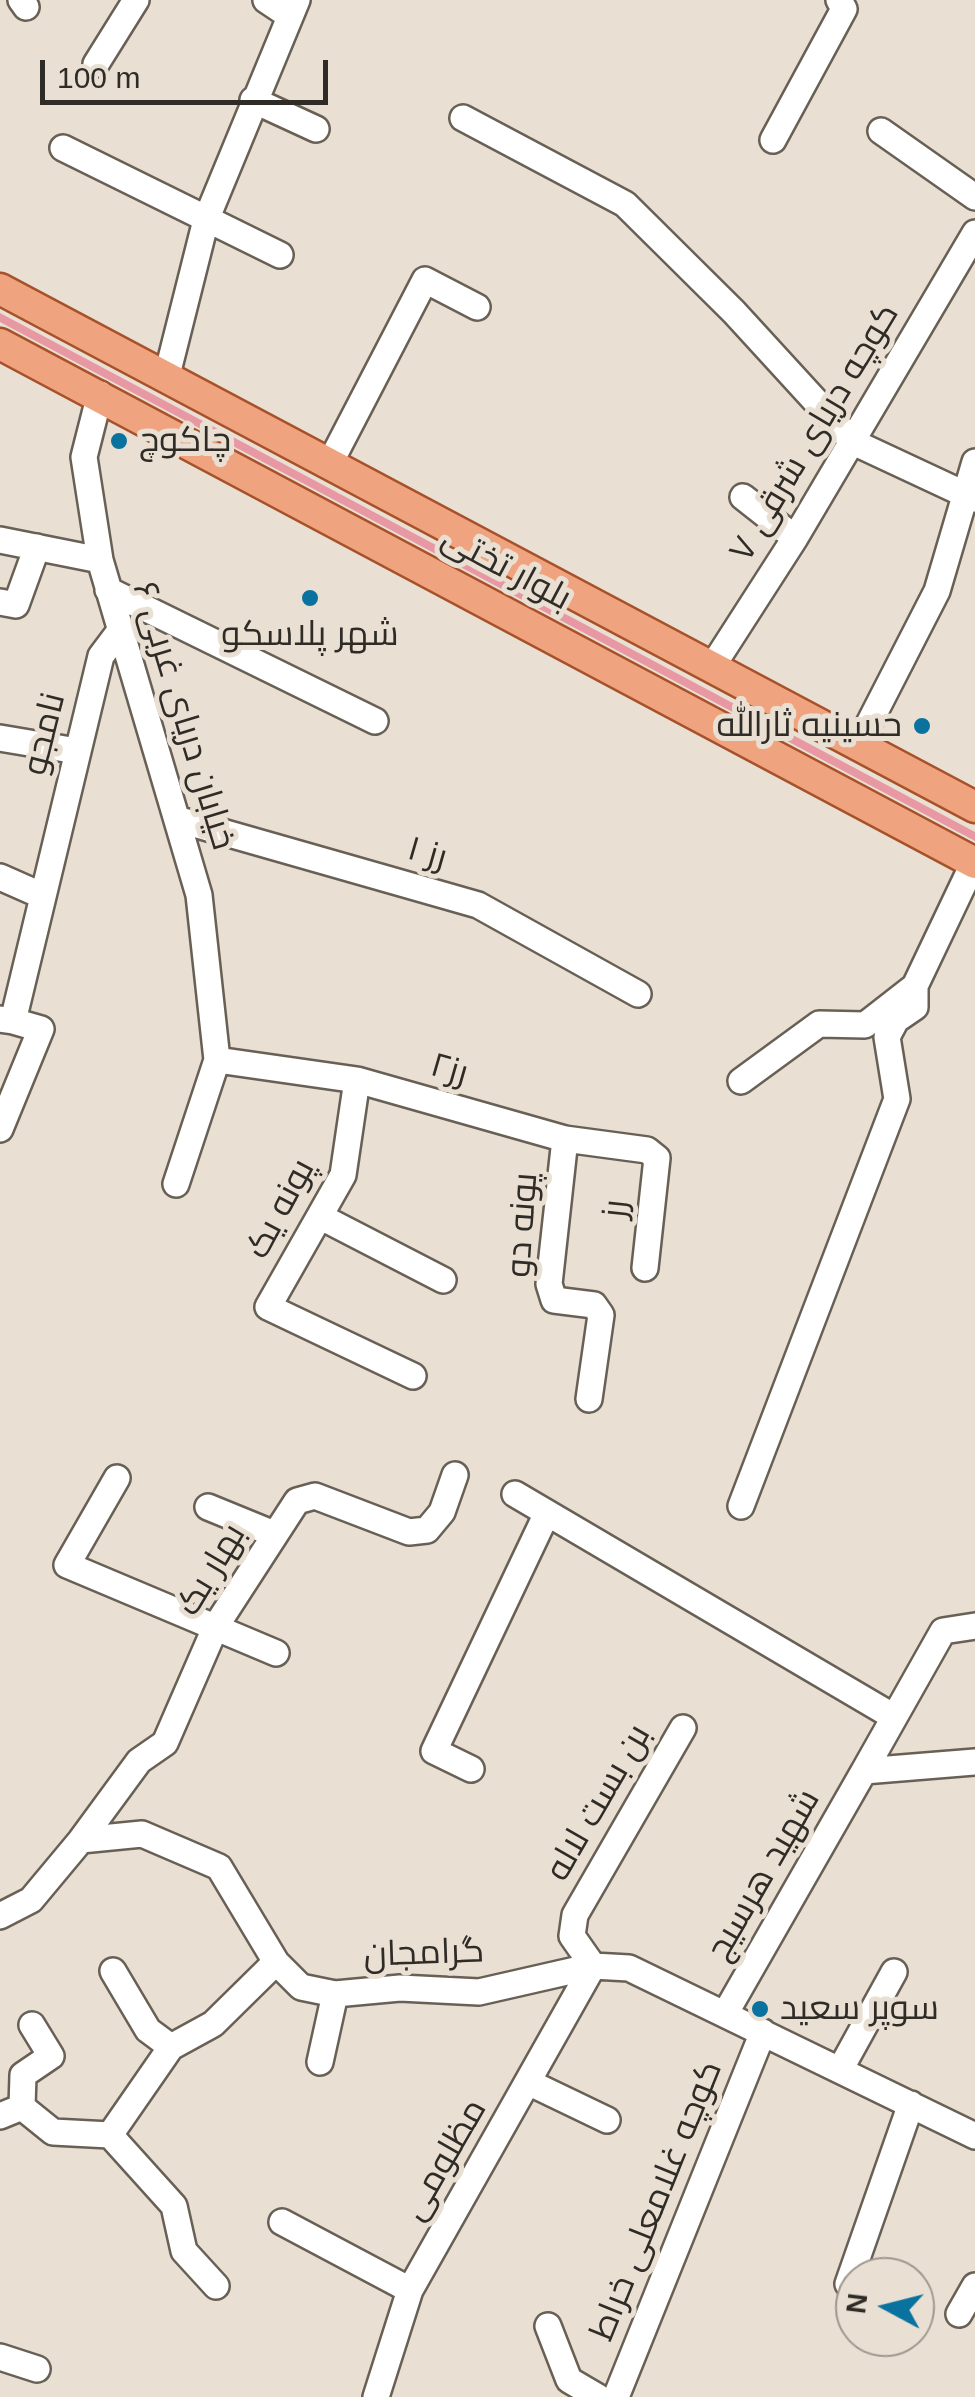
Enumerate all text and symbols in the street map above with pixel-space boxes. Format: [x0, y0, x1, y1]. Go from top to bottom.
scale bar [45, 40, 332, 102]
text: 100 m [57, 61, 140, 94]
street label: کوچه دریای شرقی ۷ [721, 296, 909, 570]
place label: چاکوچ [139, 420, 231, 462]
marker: چاکوچ [108, 430, 130, 452]
street label: بلوار تختی [434, 518, 578, 620]
street label: خیابان دریای غربی ۶ [122, 577, 244, 855]
marker: شهر پلاسکو [299, 587, 321, 609]
place label: شهر پلاسکو [221, 614, 399, 656]
street label: نامجو [15, 688, 75, 780]
place label: حسینیه ثارالله [716, 705, 902, 747]
marker: حسینیه ثارالله [911, 715, 933, 737]
street label: رز ۱ [402, 828, 452, 880]
street label: رز۲ [425, 1045, 473, 1095]
street label: پونه یک [237, 1152, 325, 1266]
street label: پونه دو [498, 1171, 548, 1279]
street label: رز [594, 1198, 638, 1220]
street label: بهار یک [168, 1516, 256, 1624]
street label: بن بست لاله [537, 1717, 661, 1889]
street label: شهید هرسیج [698, 1782, 830, 1968]
street label: گرامجان [363, 1931, 485, 1977]
place label: سوپر سعید [780, 1988, 939, 2030]
marker: سوپر سعید [749, 1998, 771, 2020]
street label: کوچه غلامعلی خراط [582, 2055, 732, 2347]
street label: مظلومی [394, 2092, 496, 2228]
north arrow [835, 2257, 935, 2357]
text: N [840, 2292, 873, 2315]

